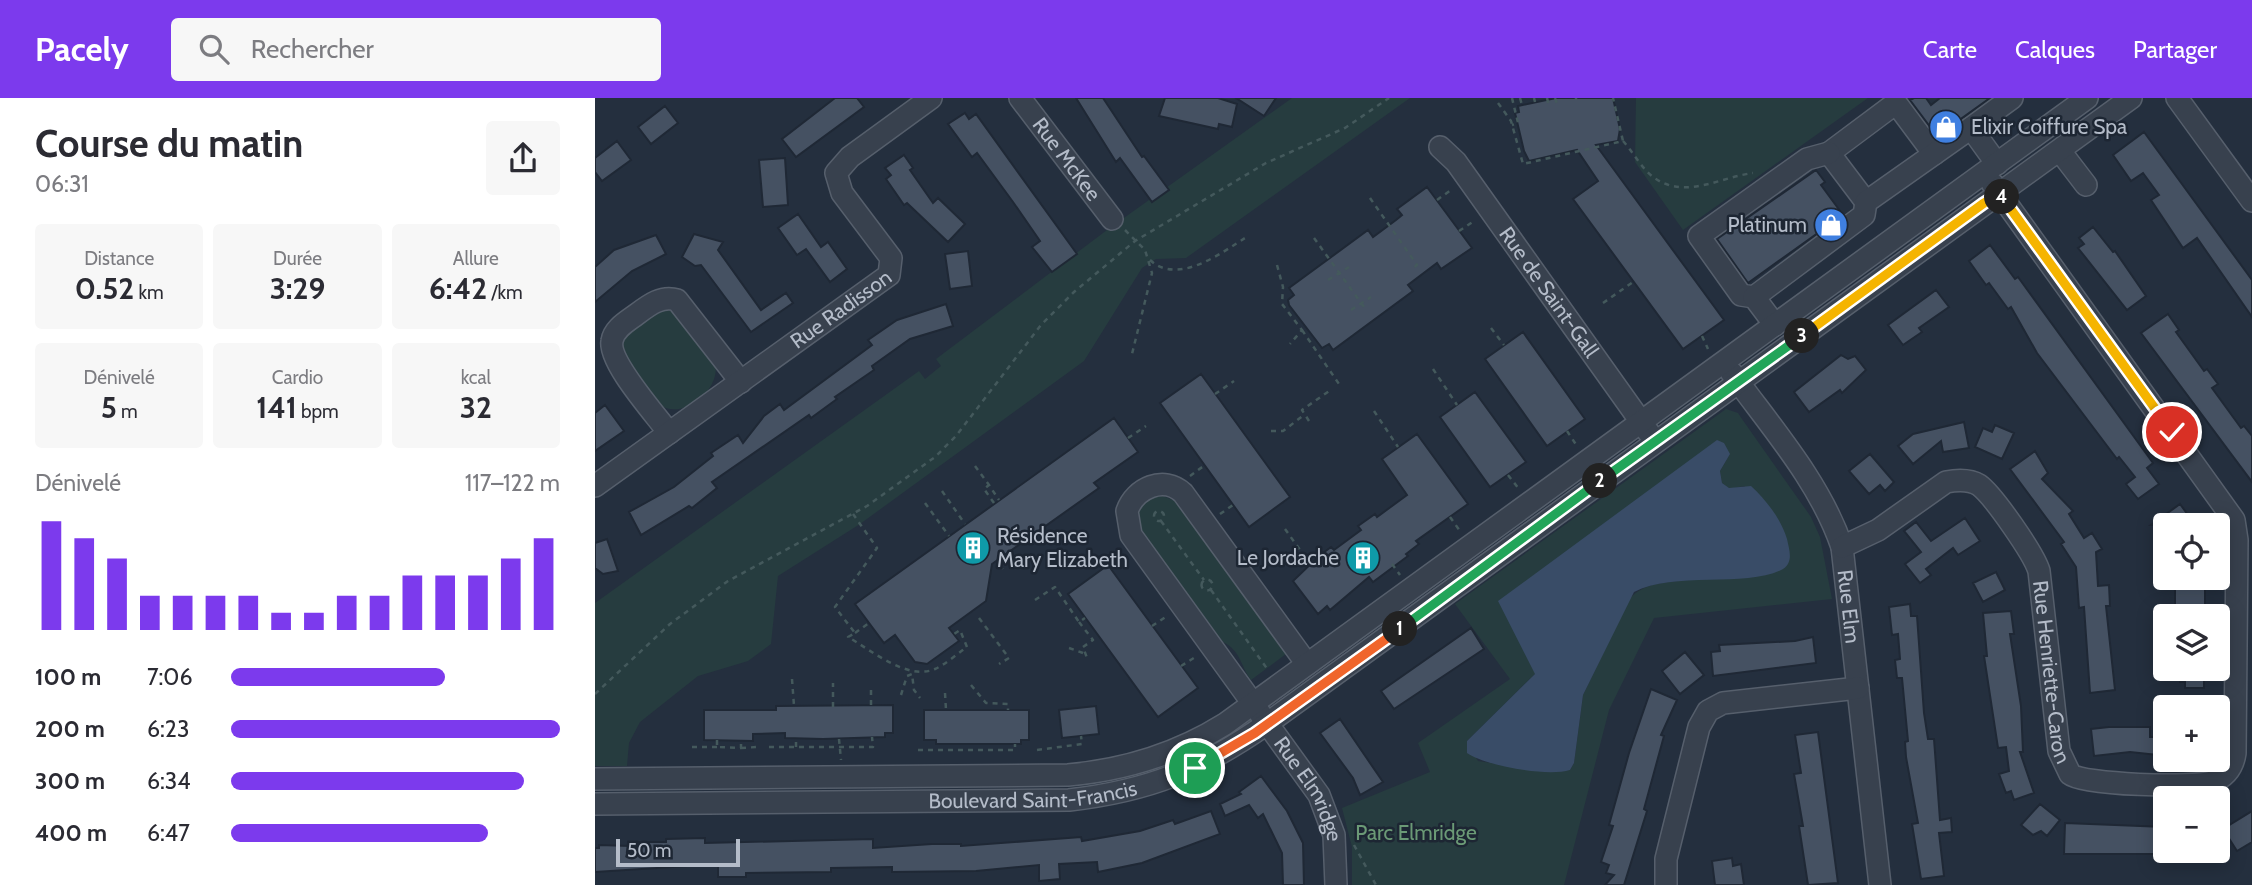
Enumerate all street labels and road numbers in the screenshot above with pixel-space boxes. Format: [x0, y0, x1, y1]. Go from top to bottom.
street label: Rue McKee [1027, 112, 1107, 206]
street label: Rue de Saint-Gall [1494, 222, 1604, 362]
street label: Rue Radisson [785, 264, 896, 354]
street label: Rue Elm [1833, 568, 1866, 645]
street label: Rue Henriette-Caron [2028, 579, 2076, 768]
street label: Rue Elmridge [1269, 731, 1347, 842]
street label: Boulevard Saint-Francis [928, 775, 1140, 813]

